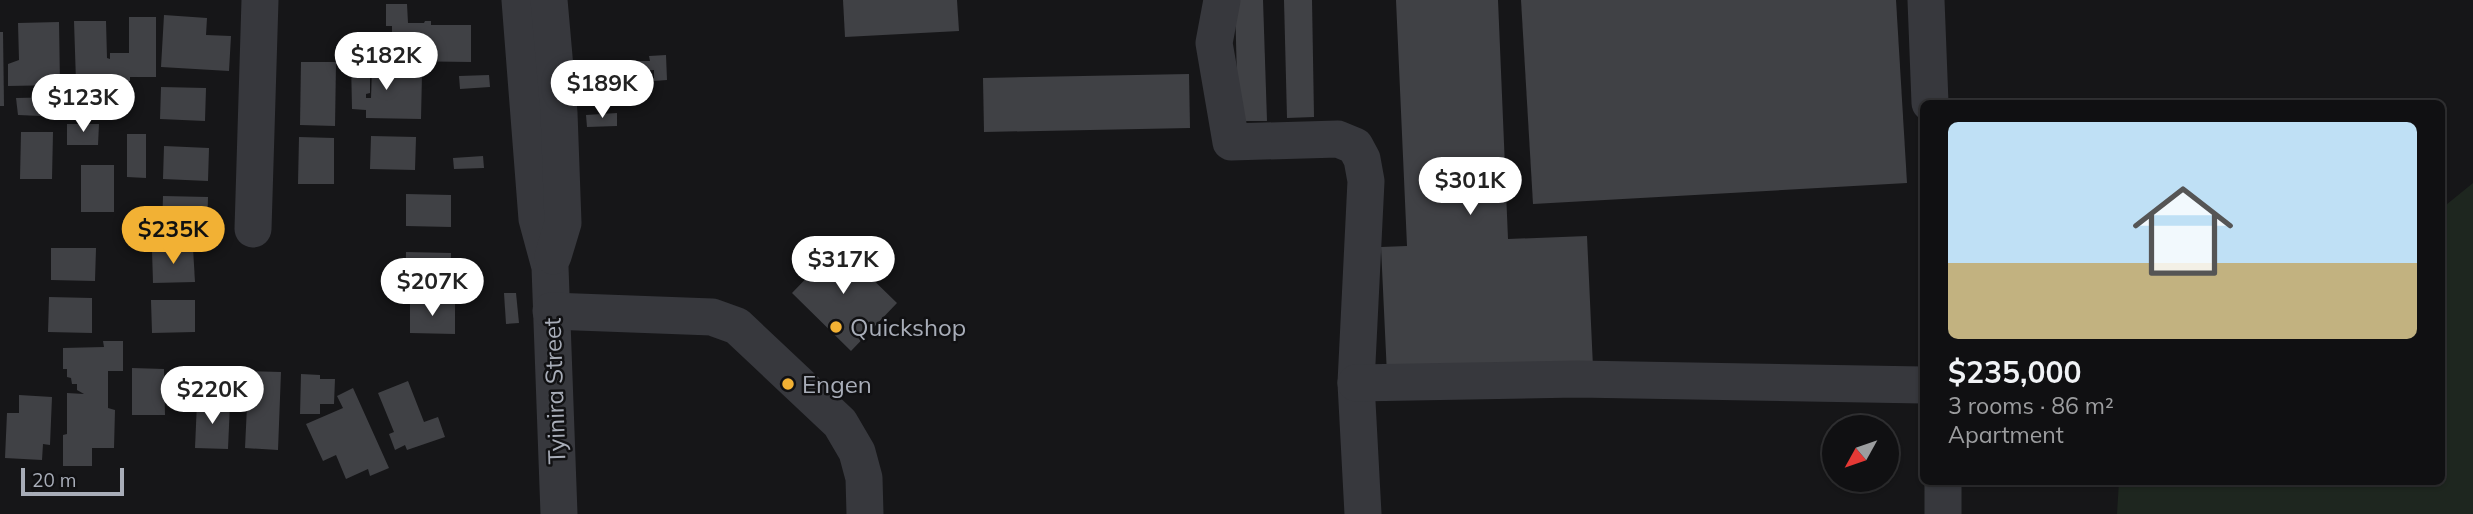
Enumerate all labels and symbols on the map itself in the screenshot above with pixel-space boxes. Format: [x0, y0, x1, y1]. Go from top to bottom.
pin: $182K [337, 32, 435, 92]
pin: $189K [553, 60, 651, 120]
pin: $123K [34, 74, 132, 134]
pin: $301K [1421, 158, 1519, 217]
pin: $235K [124, 206, 222, 266]
pin: $317K [794, 236, 892, 296]
pin: $207K [383, 258, 481, 318]
place label: Quickshop [850, 312, 966, 342]
street label: Tyinira Street [536, 317, 572, 465]
marker: Quickshop [828, 319, 844, 335]
pin: $220K [163, 366, 261, 426]
place label: Engen [802, 369, 872, 399]
marker: Engen [780, 376, 796, 392]
north arrow [1822, 415, 1899, 492]
scale bar [21, 465, 124, 497]

